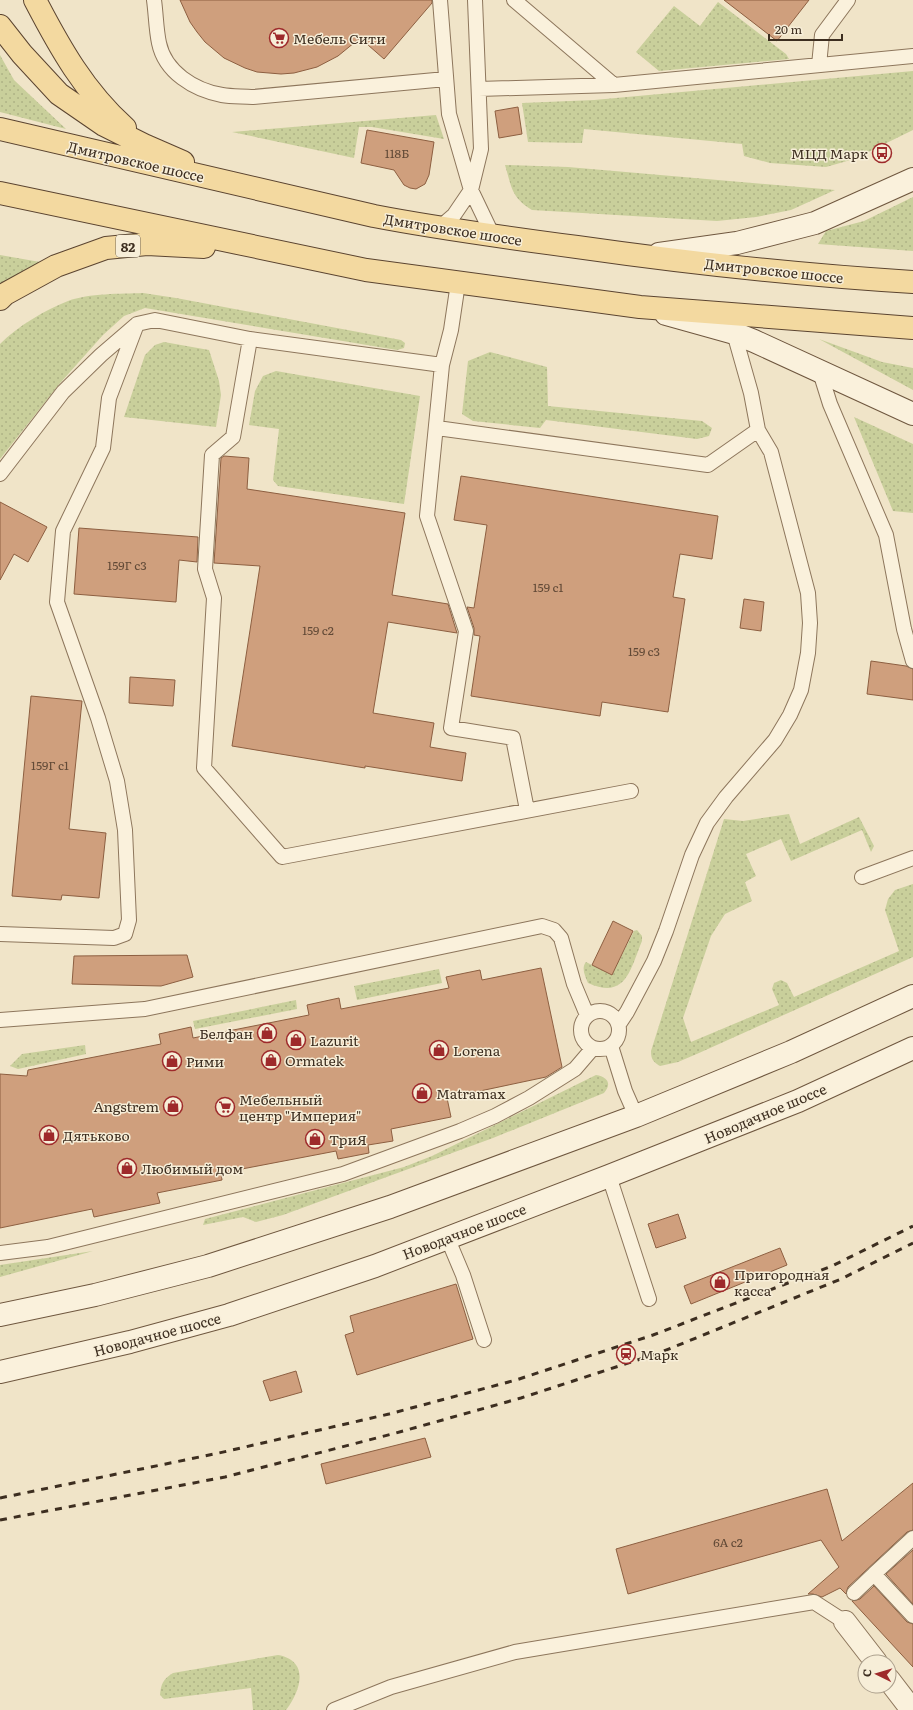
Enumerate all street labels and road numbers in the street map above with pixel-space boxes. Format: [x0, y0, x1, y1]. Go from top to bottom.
street label: Дмитровское шоссе [66, 136, 206, 186]
street label: Дмитровское шоссе [383, 208, 523, 250]
road number: 82 [116, 235, 140, 257]
street label: Дмитровское шоссе [704, 253, 844, 287]
street label: Новодачное шоссе [701, 1078, 829, 1148]
street label: Новодачное шоссе [399, 1198, 529, 1264]
street label: Новодачное шоссе [91, 1307, 223, 1361]

